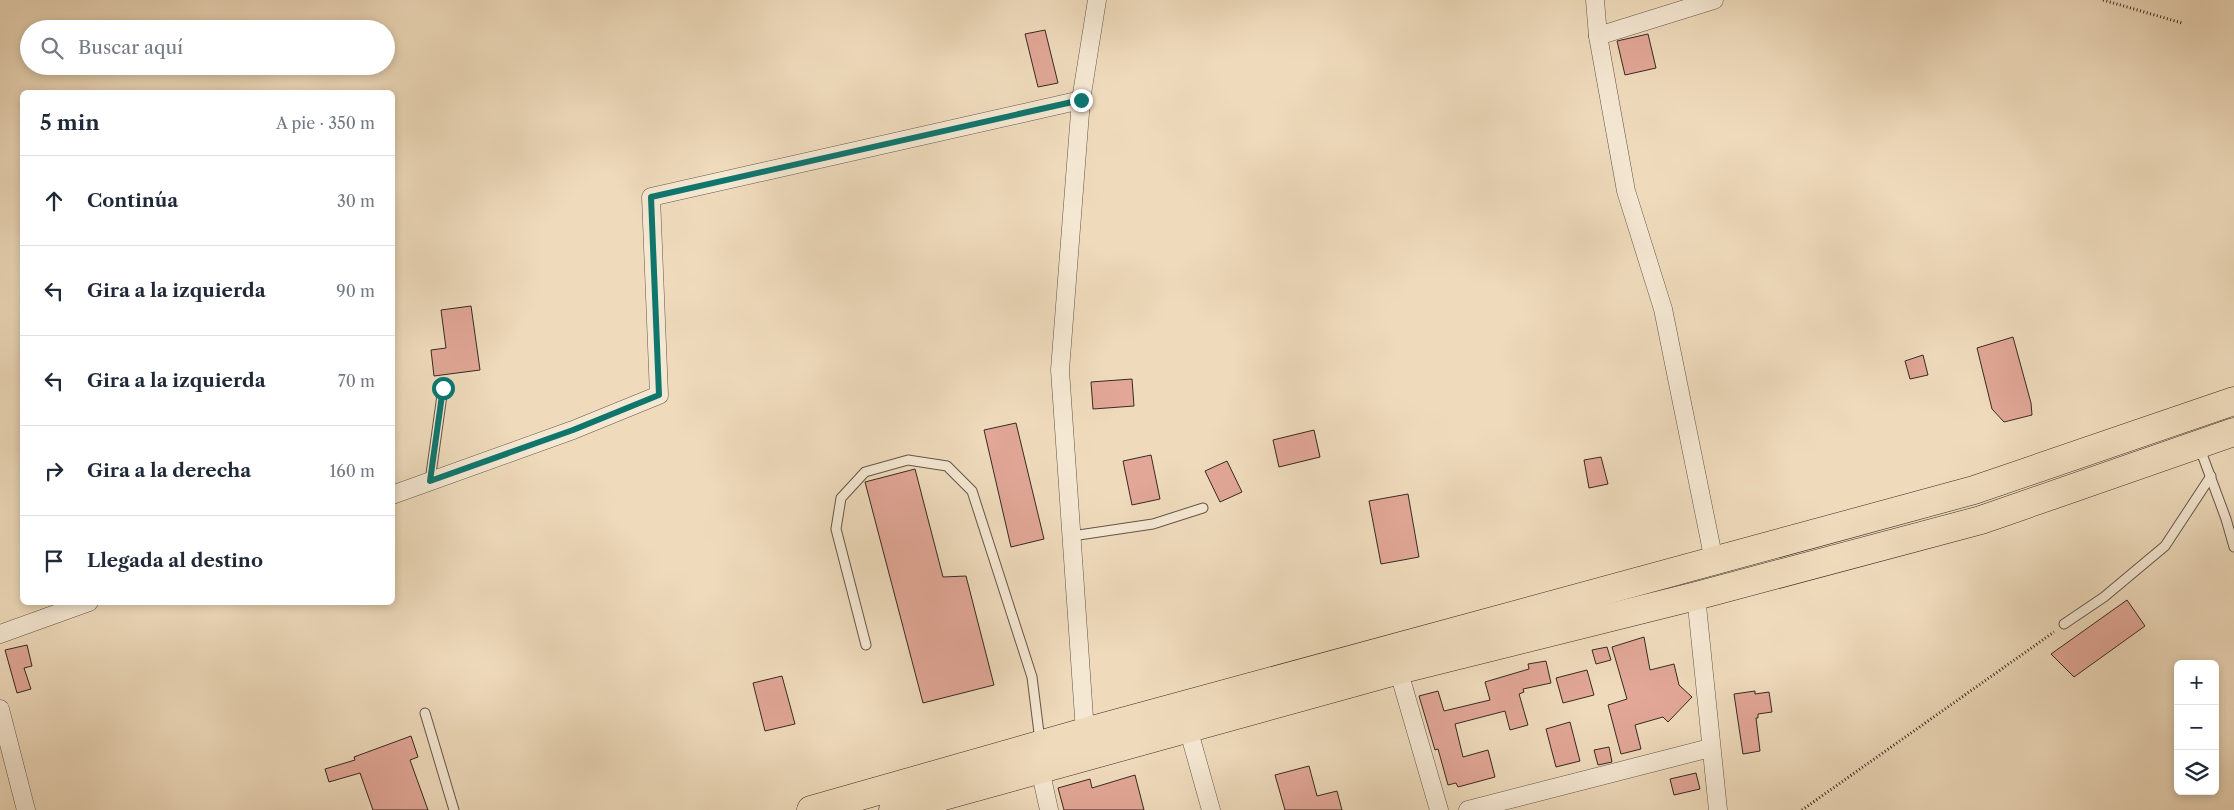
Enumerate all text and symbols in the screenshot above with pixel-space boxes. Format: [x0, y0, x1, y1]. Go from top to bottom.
search box [20, 20, 395, 75]
icon: search [38, 34, 66, 62]
text: Buscar aquí [78, 36, 183, 59]
route end [1070, 89, 1093, 112]
text: 5 min [40, 110, 100, 135]
text: A pie · 350 m [276, 113, 375, 133]
icon: ahead [40, 187, 68, 215]
text: Continúa [87, 189, 178, 212]
text: 30 m [337, 191, 375, 211]
icon: left [40, 277, 68, 305]
text: Gira a la izquierda [87, 279, 266, 302]
text: 90 m [336, 281, 375, 301]
icon: left [40, 367, 68, 395]
text: Gira a la izquierda [87, 369, 266, 392]
text: 70 m [338, 371, 375, 391]
route start [432, 377, 455, 400]
icon: right [40, 457, 68, 485]
text: Gira a la derecha [87, 459, 251, 482]
text: 160 m [330, 461, 375, 481]
icon: arrive [40, 547, 68, 575]
text: Llegada al destino [87, 549, 263, 572]
map controls [2174, 660, 2219, 795]
button: + [2174, 660, 2219, 705]
button: − [2174, 705, 2219, 750]
button: layers [2174, 750, 2219, 795]

